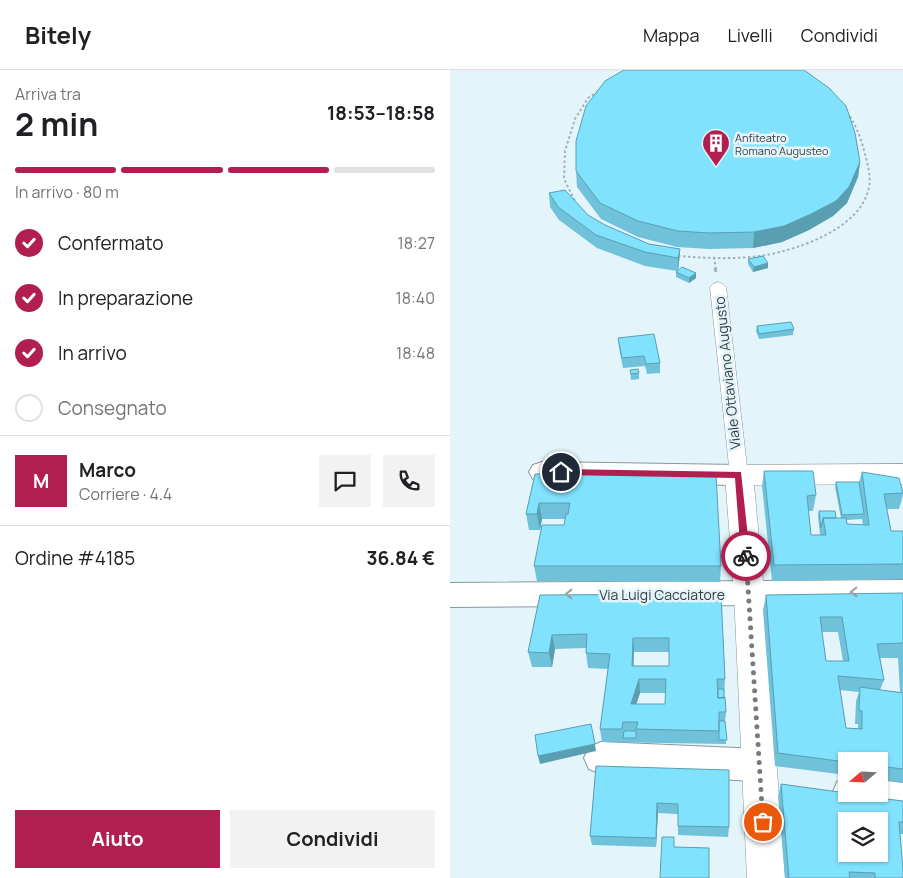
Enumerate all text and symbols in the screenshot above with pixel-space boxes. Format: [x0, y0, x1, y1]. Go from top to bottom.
text: Bitely [25, 18, 91, 51]
text: Mappa [643, 23, 699, 47]
text: Livelli [727, 23, 773, 47]
text: Condividi [801, 23, 878, 47]
text: Arriva tra [15, 83, 81, 105]
text: 18:53–18:58 [327, 100, 435, 126]
text: 2 min [15, 102, 98, 146]
building icon: Anfiteatro Romano Augusteo [701, 128, 731, 167]
place label: Anfiteatro Romano Augusteo [735, 130, 829, 158]
text: In arrivo · 80 m [15, 181, 119, 203]
icon: check [15, 229, 43, 257]
text: Confermato [58, 230, 164, 256]
text: 18:27 [398, 232, 435, 254]
icon: check [15, 284, 43, 312]
text: In preparazione [58, 285, 193, 311]
text: 18:40 [395, 287, 435, 309]
street label: Viale Ottaviano Augusto [710, 296, 744, 450]
icon: check [15, 339, 43, 367]
text: In arrivo [58, 340, 127, 366]
text: 18:48 [396, 342, 435, 364]
text: Consegnato [58, 395, 167, 421]
pin [540, 451, 582, 493]
button: chat [319, 455, 371, 507]
button: phone [383, 455, 435, 507]
text: Marco [79, 457, 136, 483]
icon: home [547, 458, 575, 486]
text: M [33, 468, 49, 494]
text: Corriere · 4.4 [79, 483, 172, 505]
courier [721, 531, 771, 581]
icon: bike [732, 542, 760, 570]
text: Ordine #4185 [15, 545, 135, 571]
text: 36.84 € [366, 545, 435, 571]
street label: Via Luigi Cacciatore [599, 585, 725, 604]
one-way arrow [850, 587, 858, 598]
one-way arrow [565, 589, 573, 599]
north arrow [838, 752, 888, 802]
map controls [838, 752, 888, 862]
pin [742, 801, 784, 843]
icon: bag [749, 808, 777, 836]
button: Aiuto [15, 810, 220, 868]
button: Condividi [230, 810, 435, 868]
button: layers [838, 812, 888, 862]

